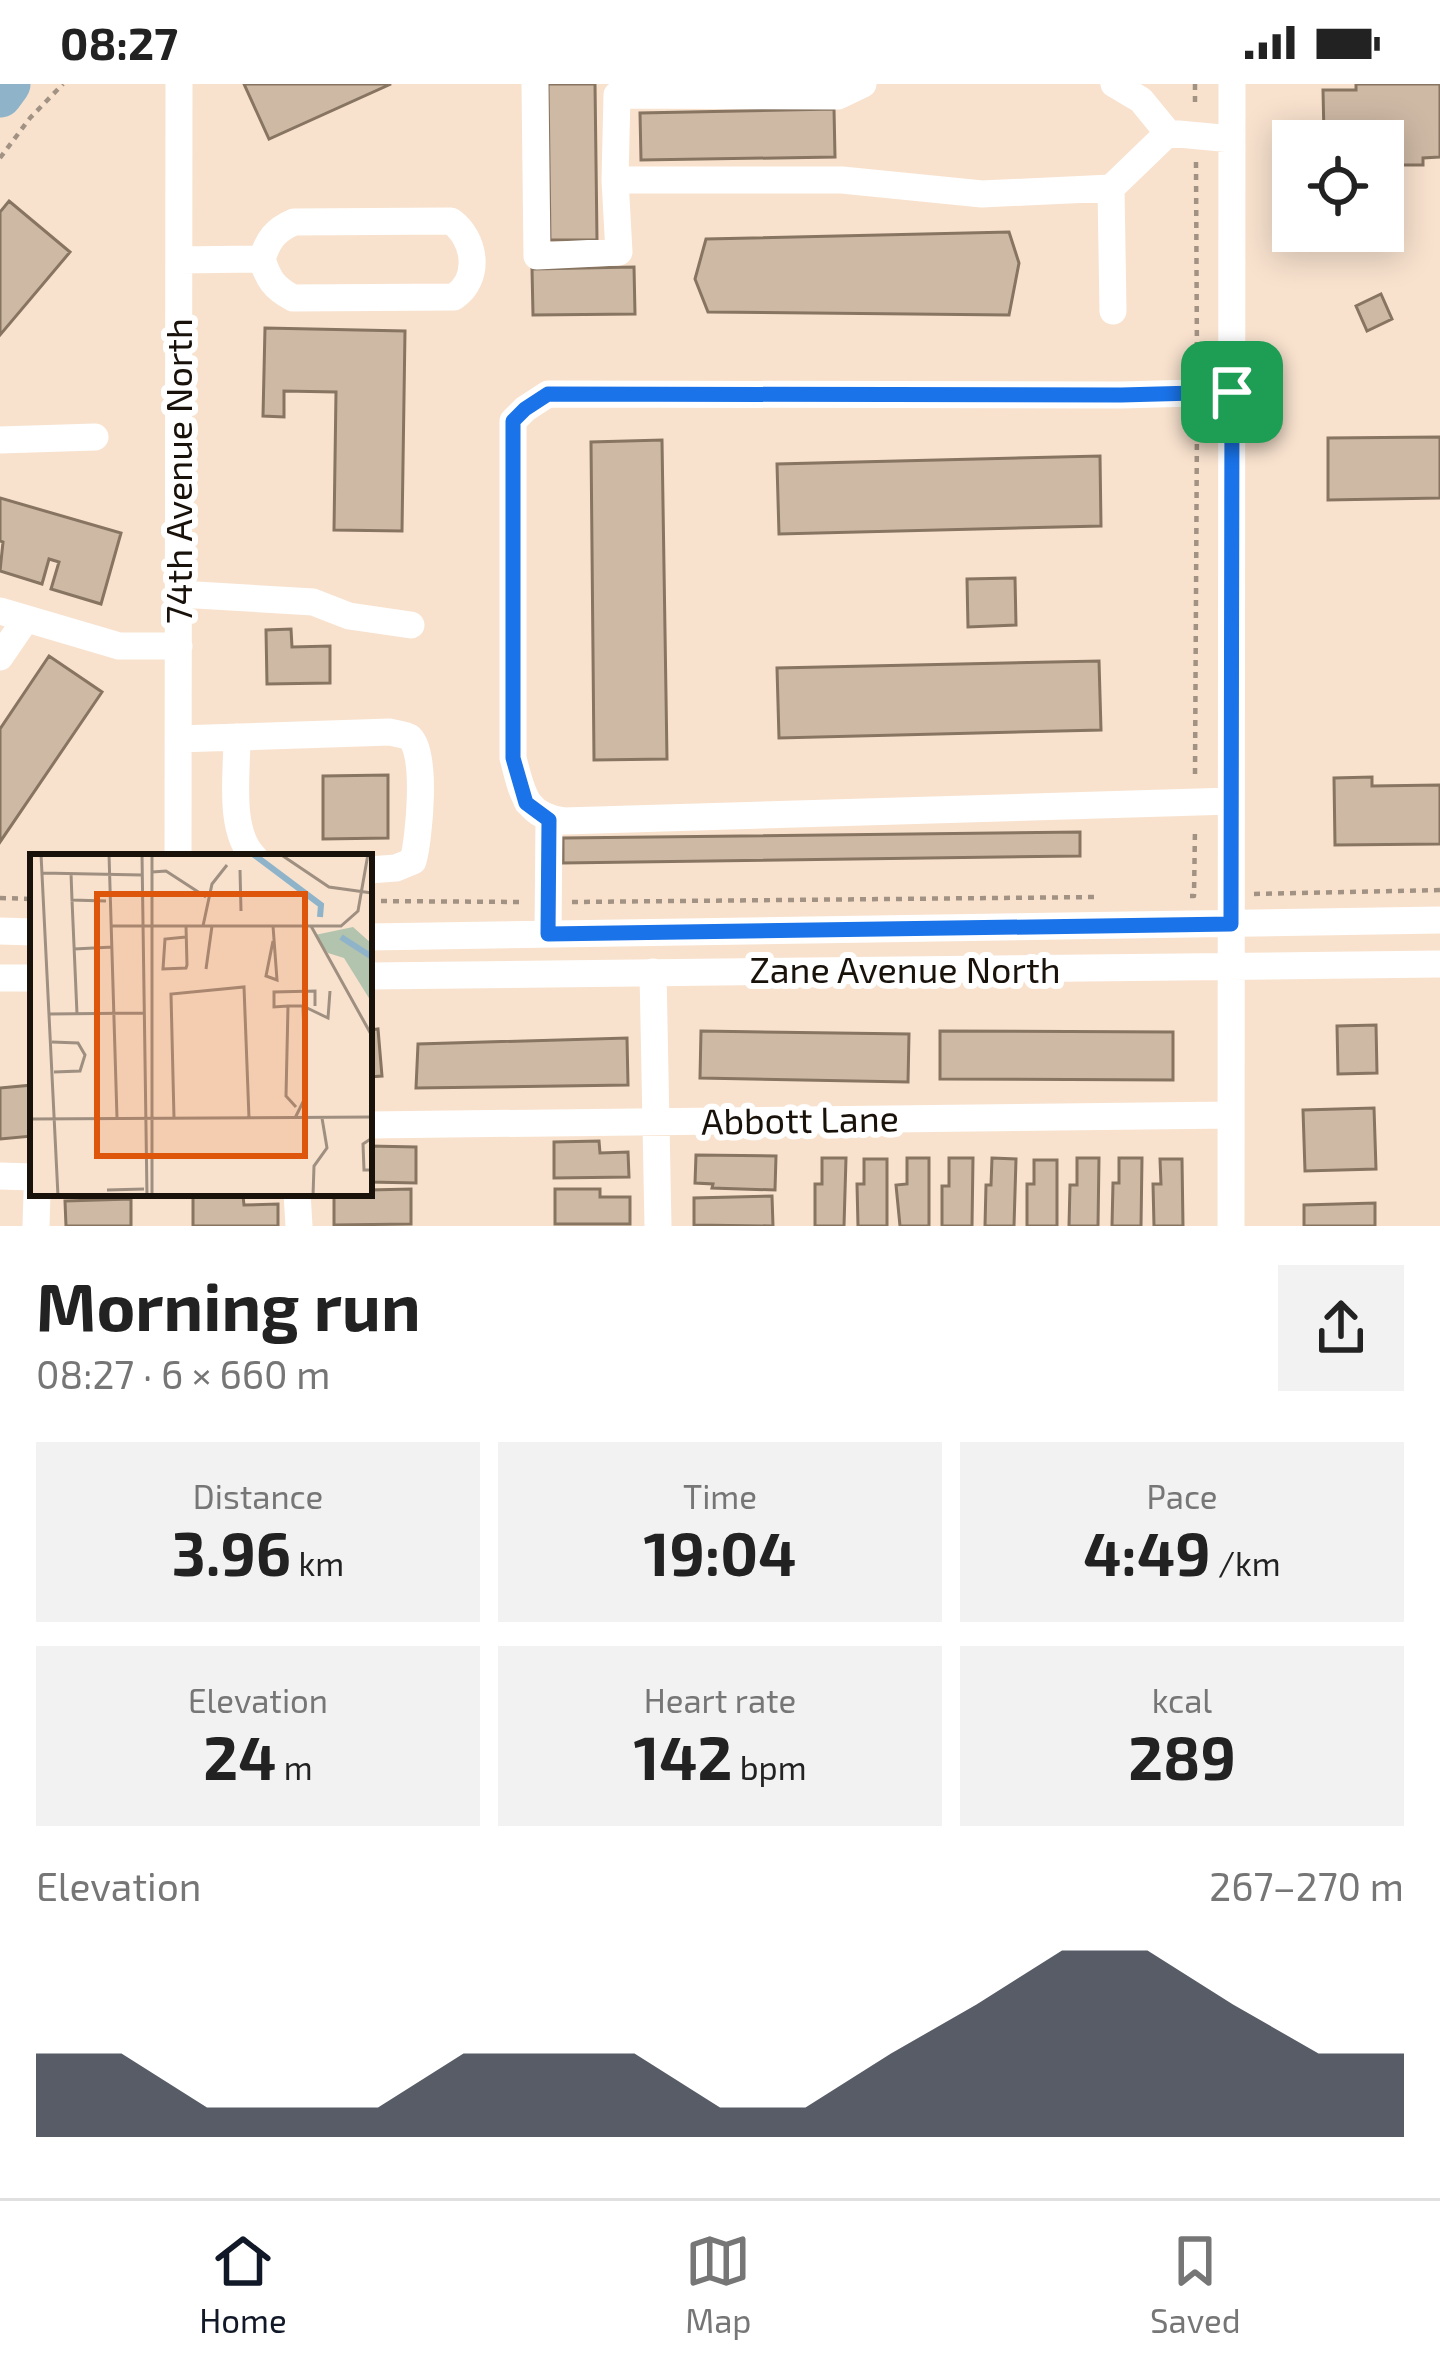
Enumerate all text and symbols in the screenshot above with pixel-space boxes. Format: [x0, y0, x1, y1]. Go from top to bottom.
text: 08:27 [60, 15, 178, 69]
map controls [1272, 120, 1404, 252]
button: locate [1272, 120, 1404, 252]
street label: 74th Avenue North [156, 318, 199, 624]
pin [1181, 341, 1283, 443]
icon: arrive [1199, 359, 1265, 425]
inset map [30, 854, 372, 1196]
street label: Zane Avenue North [749, 947, 1061, 990]
street label: Abbott Lane [701, 1095, 899, 1142]
text: Morning run [36, 1265, 421, 1344]
button: share [1278, 1265, 1404, 1391]
text: 08:27 · 6 × 660 m [36, 1350, 330, 1397]
text: Distance [193, 1476, 323, 1516]
text: Time [683, 1476, 757, 1516]
text: Pace [1146, 1476, 1218, 1516]
text: 3.96 [172, 1516, 291, 1588]
text: 19:04 [644, 1516, 796, 1588]
text: 4:49 [1083, 1516, 1211, 1588]
text: km [291, 1543, 344, 1583]
text: /km [1211, 1543, 1281, 1583]
text: Elevation [188, 1680, 328, 1720]
text: Heart rate [644, 1680, 796, 1720]
text: kcal [1152, 1680, 1212, 1720]
text: 24 [203, 1720, 276, 1792]
text: 142 [633, 1720, 732, 1792]
text: 289 [1128, 1720, 1236, 1792]
text: m [276, 1747, 313, 1787]
text: bpm [732, 1747, 807, 1787]
text: Elevation [36, 1862, 201, 1909]
text: 267–270 m [1209, 1862, 1404, 1909]
tab: Home [199, 2228, 287, 2340]
tab: Map [685, 2228, 752, 2340]
tab: Saved [1150, 2228, 1241, 2340]

